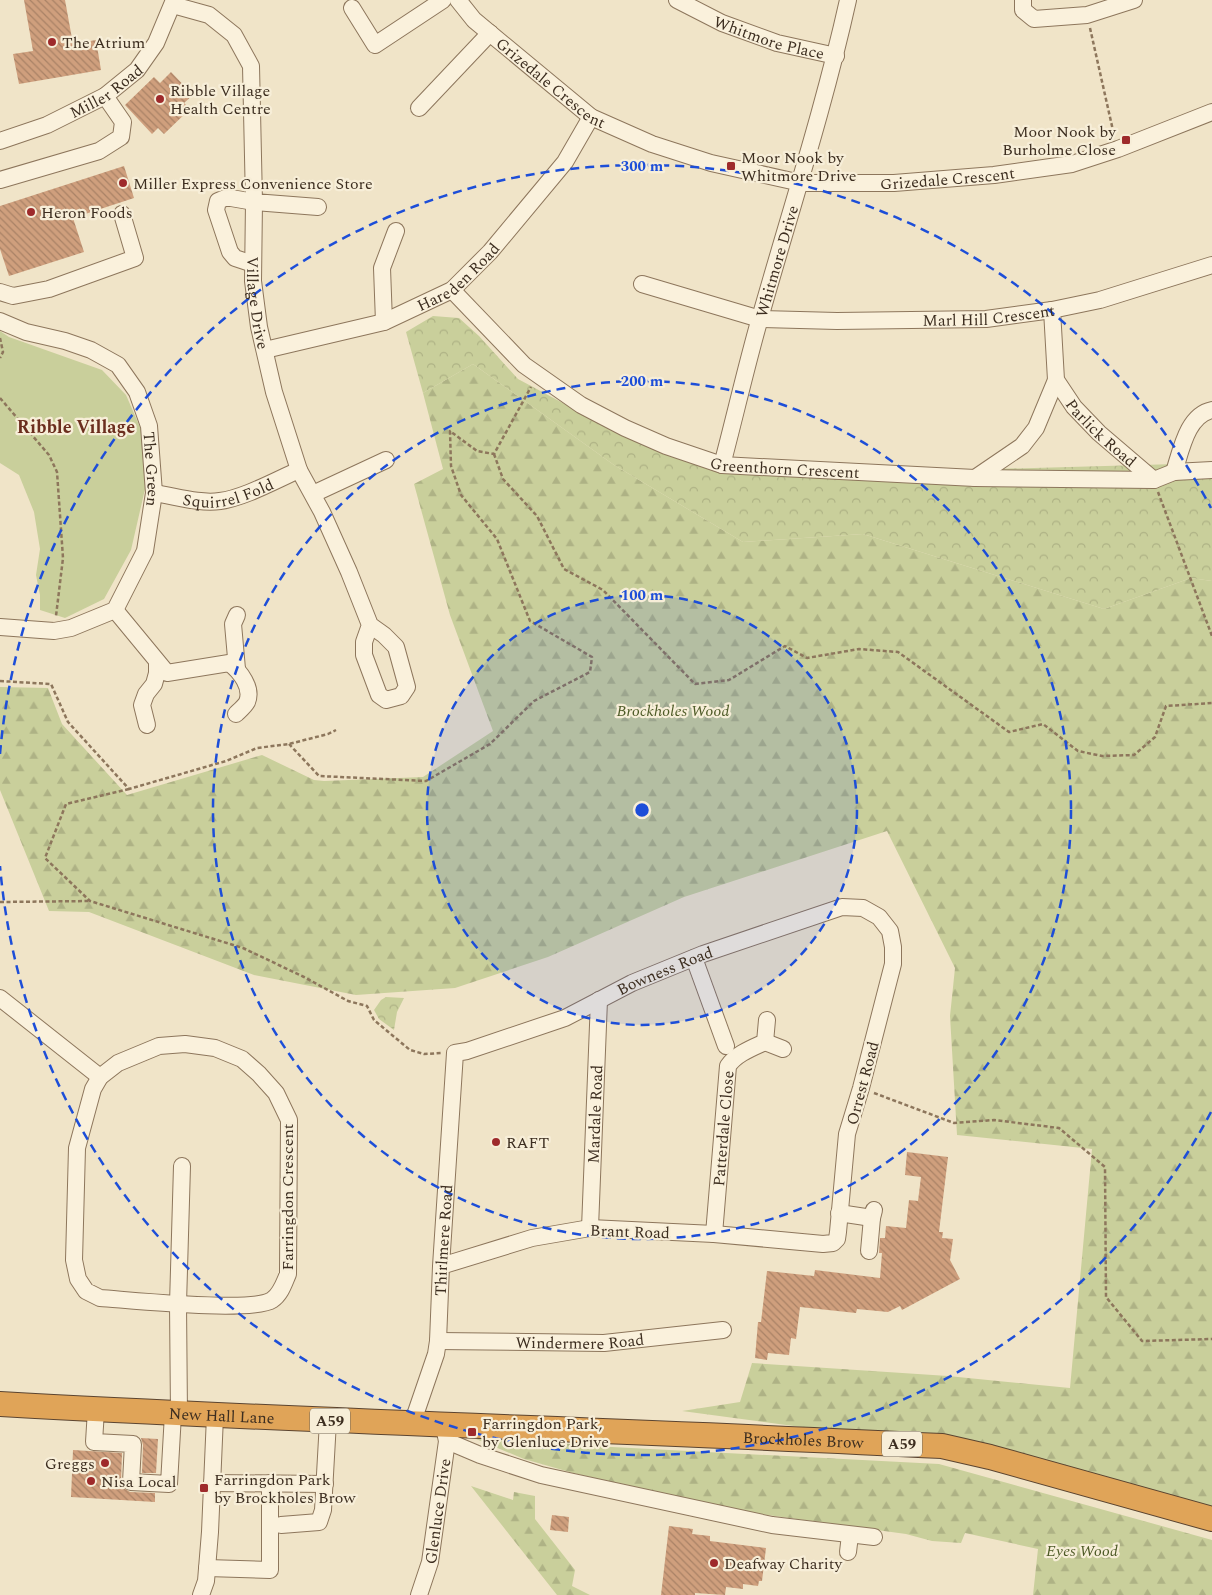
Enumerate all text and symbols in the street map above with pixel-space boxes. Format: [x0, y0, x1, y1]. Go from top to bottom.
street label: Whitmore Place [710, 10, 826, 66]
place label: The Atrium [62, 31, 146, 55]
street label: Grizedale Crescent [490, 32, 609, 135]
marker: The Atrium [46, 36, 58, 48]
street label: Miller Road [66, 59, 149, 125]
place label: Ribble Village Health Centre [170, 79, 271, 121]
marker: Ribble Village Health Centre [154, 93, 166, 105]
place label: Moor Nook by Burholme Close [1002, 120, 1117, 162]
marker: Moor Nook by Burholme Close [1120, 134, 1132, 146]
place label: Moor Nook by Whitmore Drive [741, 146, 856, 188]
text: 300 m [621, 155, 664, 178]
marker: Moor Nook by Whitmore Drive [725, 160, 737, 172]
street label: Grizedale Crescent [880, 161, 1017, 196]
place label: Miller Express Convenience Store [133, 172, 373, 196]
marker: Miller Express Convenience Store [117, 177, 129, 189]
place label: Heron Foods [41, 201, 133, 225]
street label: Whitmore Drive [750, 203, 805, 320]
marker: Heron Foods [25, 206, 37, 218]
street label: Hareden Road [413, 238, 506, 318]
street label: Village Drive [240, 256, 275, 352]
street label: Marl Hill Crescent [922, 299, 1057, 333]
text: 200 m [621, 370, 664, 393]
street label: Parlick Road [1059, 394, 1142, 473]
district label: Ribble Village [17, 414, 135, 441]
street label: The Green [136, 431, 165, 508]
street label: Greenthorn Crescent [706, 451, 860, 485]
street label: Squirrel Fold [181, 472, 278, 515]
text: 100 m [621, 584, 664, 607]
park label: Brockholes Wood [617, 699, 730, 723]
centre of rings [633, 801, 651, 819]
street label: Bowness Road [613, 940, 716, 1002]
street label: Orrest Road [840, 1039, 886, 1128]
street label: Mardale Road [582, 1064, 609, 1164]
street label: Patterdale Close [707, 1070, 741, 1187]
street label: Farringdon Crescent [276, 1123, 300, 1270]
place label: RAFT [506, 1131, 549, 1155]
marker: RAFT [490, 1136, 502, 1148]
street label: Thirlmere Road [429, 1184, 459, 1297]
street label: Brant Road [590, 1219, 670, 1245]
street label: Windermere Road [516, 1328, 646, 1356]
street label: New Hall Lane [168, 1402, 275, 1431]
road number: A59 [310, 1408, 350, 1434]
place label: Farringdon Park, by Glenluce Drive [482, 1412, 609, 1454]
marker: Farringdon Park, by Glenluce Drive [466, 1426, 478, 1438]
street label: Brockholes Brow [742, 1426, 865, 1455]
road number: A59 [882, 1432, 922, 1456]
place label: Greggs [45, 1452, 95, 1476]
marker: Greggs [99, 1457, 111, 1469]
street label: Glenluce Drive [419, 1457, 457, 1566]
place label: Farringdon Park by Brockholes Brow [214, 1468, 357, 1510]
place label: Nisa Local [101, 1470, 176, 1494]
marker: Nisa Local [85, 1475, 97, 1487]
marker: Farringdon Park by Brockholes Brow [198, 1482, 210, 1494]
park label: Eyes Wood [1046, 1539, 1118, 1563]
place label: Deafway Charity [724, 1552, 844, 1576]
marker: Deafway Charity [708, 1557, 720, 1569]

